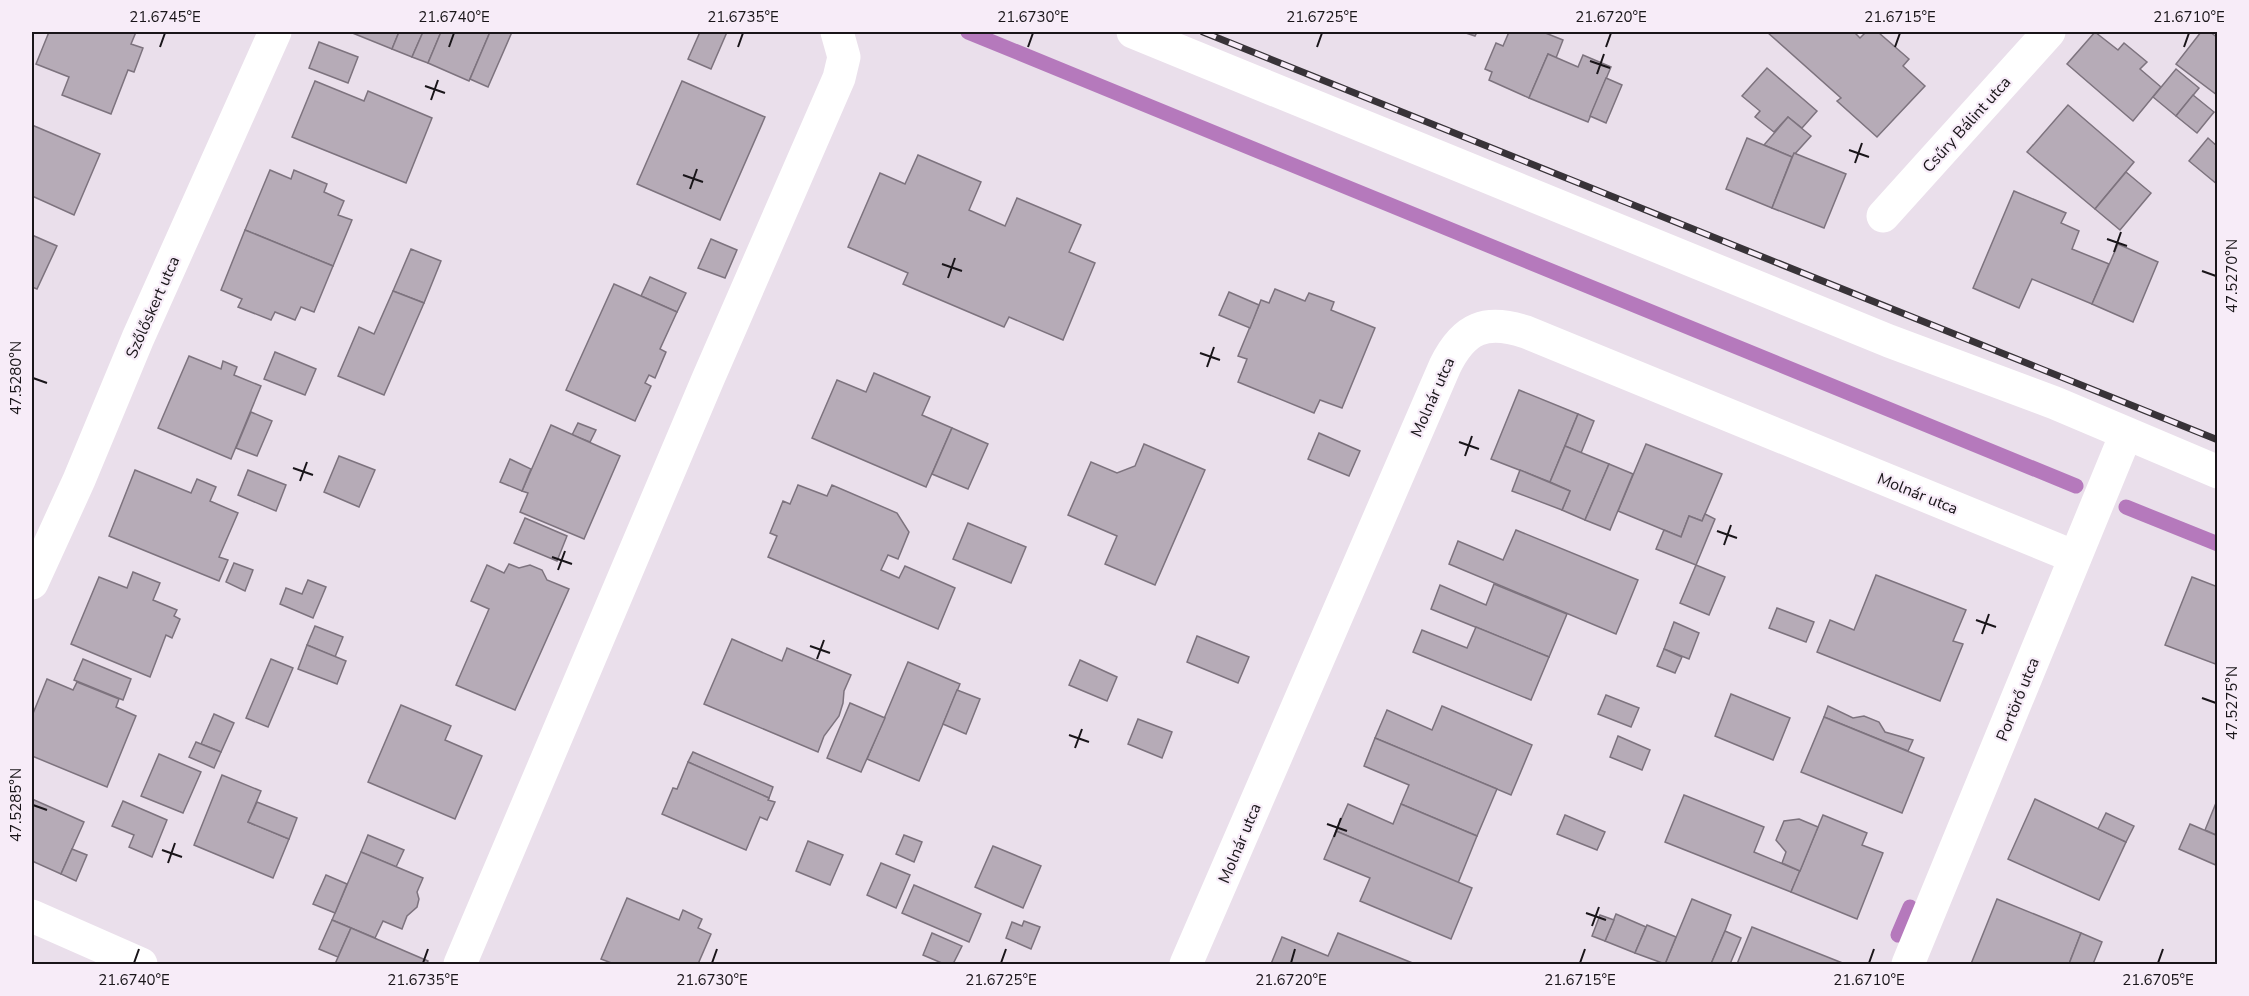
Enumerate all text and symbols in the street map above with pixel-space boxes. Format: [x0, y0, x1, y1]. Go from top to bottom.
text: 21.6745°E [129, 7, 201, 27]
text: 21.6740°E [418, 7, 490, 27]
text: 21.6735°E [707, 7, 779, 27]
text: 21.6730°E [997, 7, 1069, 27]
text: 21.6725°E [1286, 7, 1358, 27]
text: 21.6720°E [1575, 7, 1647, 27]
text: 21.6715°E [1864, 7, 1936, 27]
text: 21.6710°E [2153, 7, 2225, 27]
street label: Csűry Bálint utca [1918, 72, 2016, 178]
text: 47.5270°N [2222, 239, 2242, 313]
street label: Szőlőskert utca [121, 253, 185, 362]
text: 47.5280°N [6, 341, 26, 415]
street label: Molnár utca [1406, 354, 1460, 441]
street label: Molnár utca [1874, 468, 1961, 520]
street label: Portörő utca [1991, 654, 2045, 744]
text: 47.5275°N [2222, 666, 2242, 740]
text: 47.5285°N [6, 768, 26, 842]
street label: Molnár utca [1213, 800, 1267, 887]
text: 21.6740°E [98, 970, 170, 990]
text: 21.6735°E [387, 970, 459, 990]
text: 21.6730°E [676, 970, 748, 990]
text: 21.6725°E [965, 970, 1037, 990]
text: 21.6720°E [1255, 970, 1327, 990]
text: 21.6715°E [1544, 970, 1616, 990]
text: 21.6710°E [1833, 970, 1905, 990]
text: 21.6705°E [2122, 970, 2194, 990]

